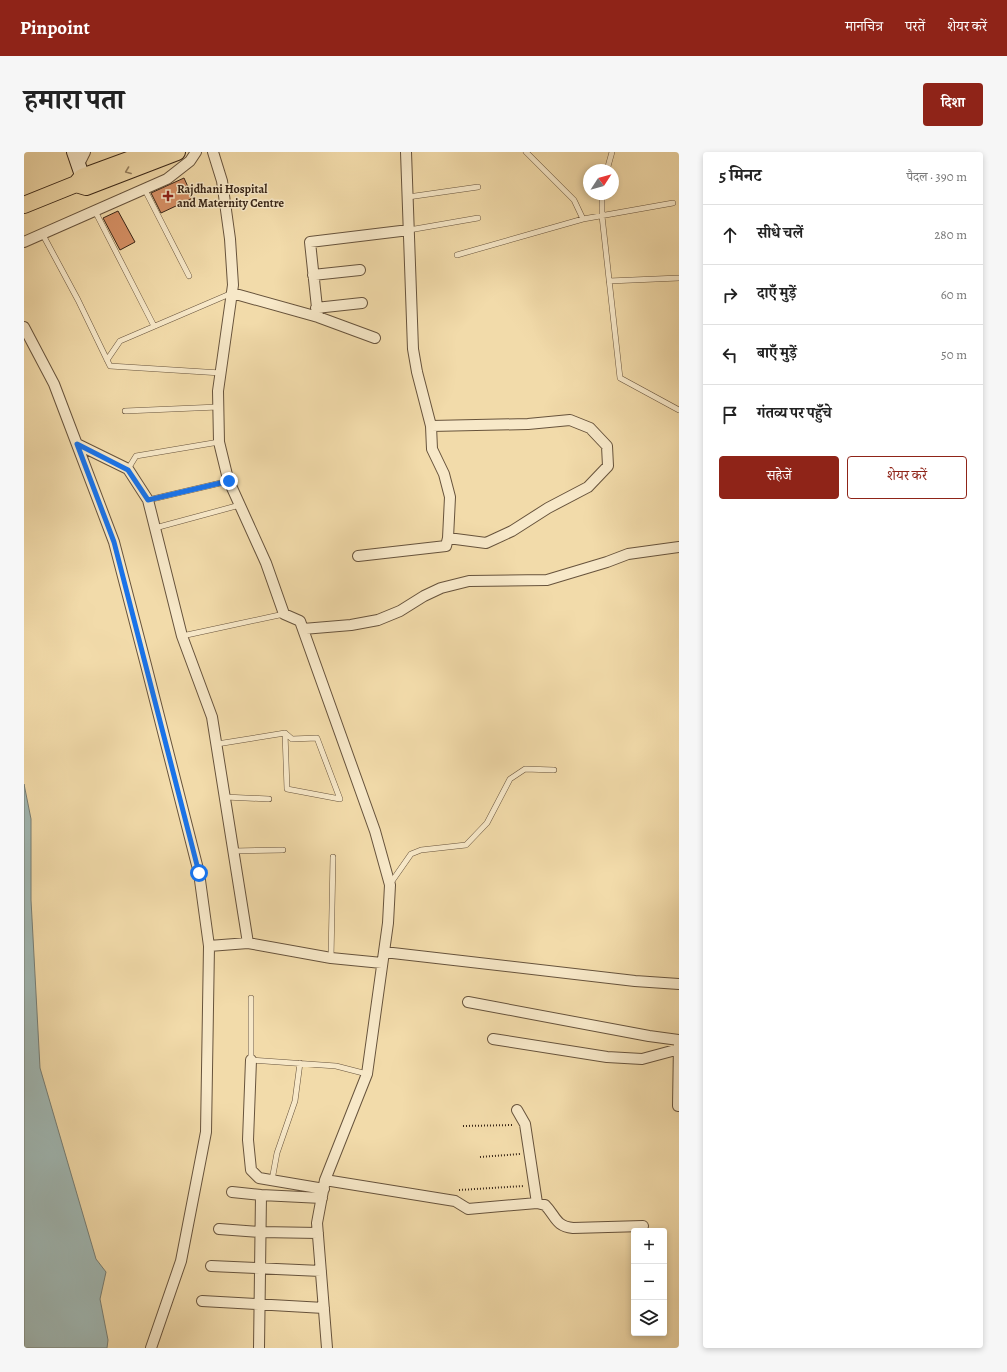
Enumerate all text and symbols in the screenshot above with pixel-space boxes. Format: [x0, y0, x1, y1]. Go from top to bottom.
text: Pinpoint [20, 15, 90, 41]
text: मानचित्र [845, 17, 883, 36]
text: परतें [905, 17, 925, 36]
text: शेयर करें [947, 17, 987, 36]
text: हमारा पता [24, 81, 124, 119]
button: दिशा [923, 83, 983, 126]
north arrow [583, 164, 619, 200]
text: 5 मिनट [719, 164, 761, 187]
one-way arrow [124, 167, 131, 175]
text: पैदल · 390 m [906, 168, 967, 185]
place label: Rajdhani Hospital and Maternity Centre [177, 181, 284, 211]
marker: Rajdhani Hospital and Maternity Centre [162, 190, 174, 202]
text: सीधे चलें [757, 223, 803, 243]
icon: ahead [719, 224, 741, 246]
text: 280 m [934, 226, 967, 243]
text: दाएँ मुड़ें [757, 283, 796, 303]
icon: right [719, 284, 741, 306]
text: 60 m [941, 286, 967, 303]
text: बाएँ मुड़ें [757, 343, 797, 363]
icon: left [719, 344, 741, 366]
text: 50 m [941, 346, 967, 363]
text: गंतव्य पर पहुँचे [757, 403, 832, 423]
icon: arrive [719, 404, 741, 426]
button: सहेजें [719, 456, 839, 499]
button: शेयर करें [847, 456, 967, 499]
route end [220, 472, 238, 490]
route start [190, 864, 208, 882]
map controls [631, 1228, 667, 1336]
button: + [631, 1228, 667, 1264]
button: − [631, 1264, 667, 1300]
button: layers [631, 1300, 667, 1336]

